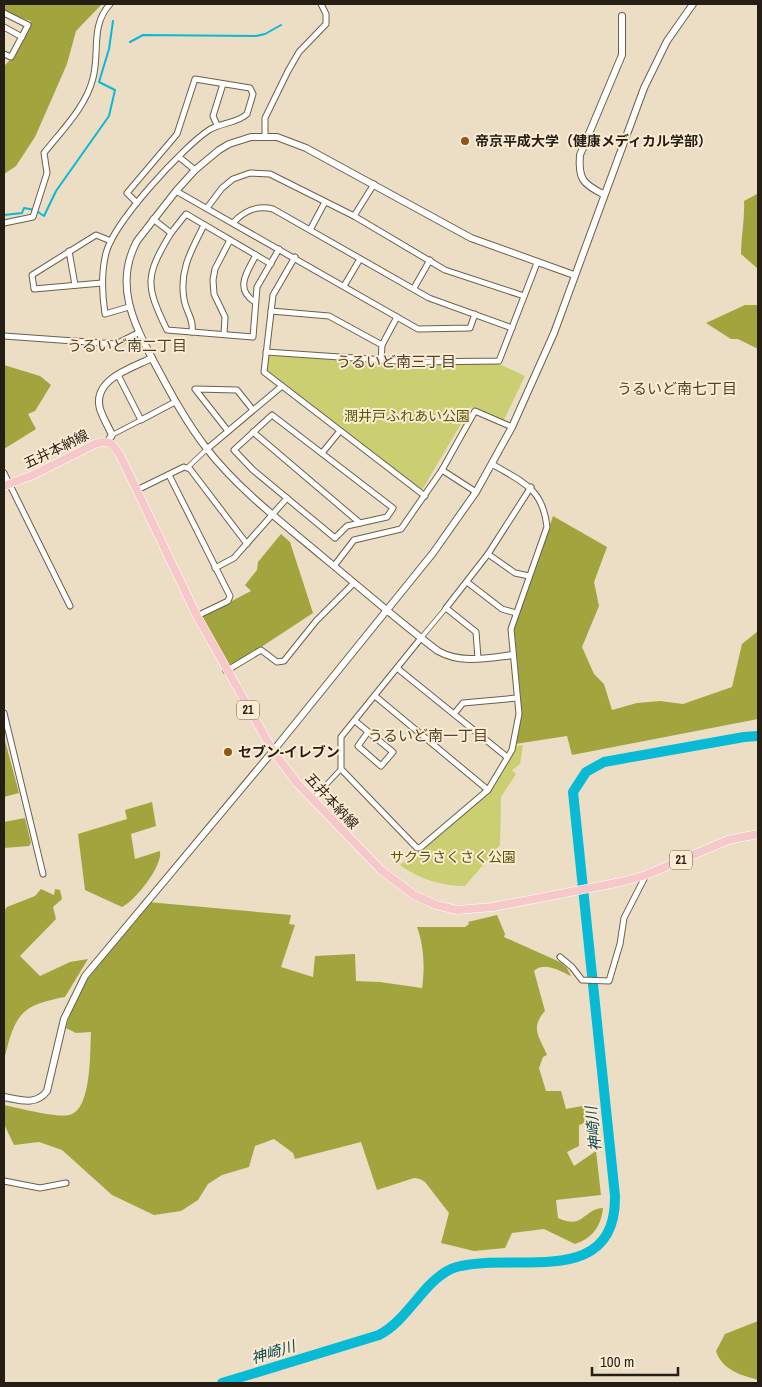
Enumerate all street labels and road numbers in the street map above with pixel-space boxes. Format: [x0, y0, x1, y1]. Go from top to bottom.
street label: 五井本納線 [21, 426, 91, 472]
road number: 21 [237, 700, 259, 720]
street label: 五井本納線 [302, 769, 362, 833]
road number: 21 [670, 850, 692, 870]

